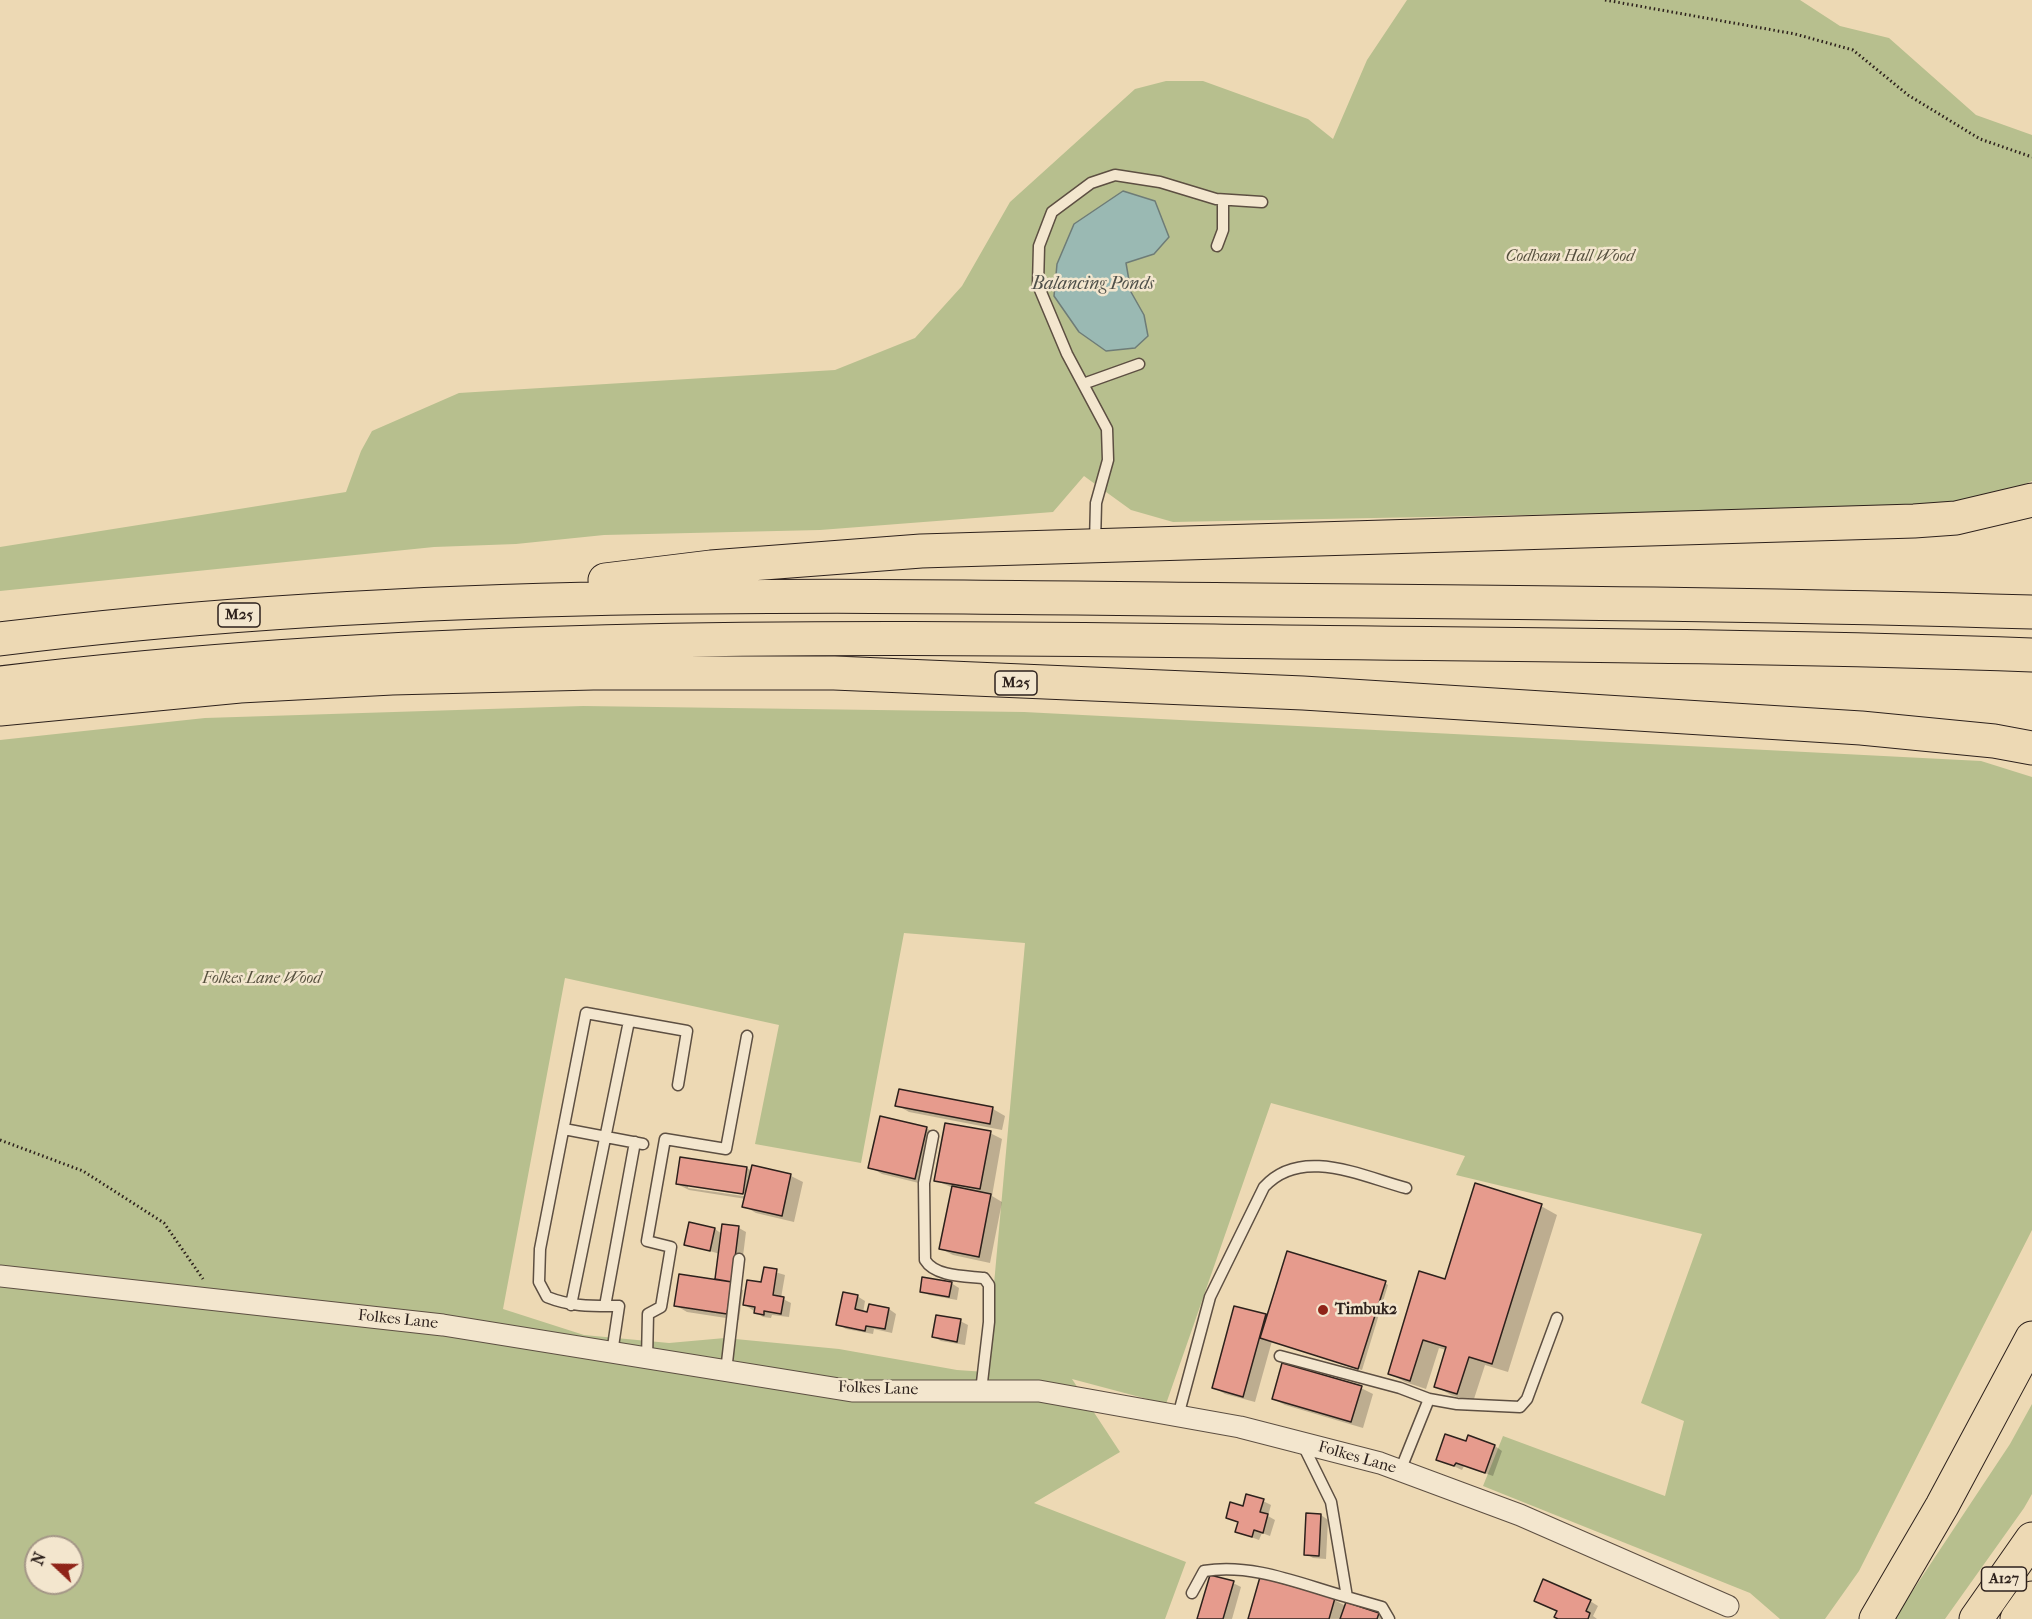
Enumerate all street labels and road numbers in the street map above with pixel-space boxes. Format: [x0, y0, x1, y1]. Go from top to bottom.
road number: M25 [218, 603, 260, 627]
road number: M25 [995, 671, 1037, 695]
street label: Folkes Lane [357, 1306, 439, 1334]
street label: Folkes Lane [837, 1378, 919, 1400]
street label: Folkes Lane [1316, 1438, 1398, 1478]
road number: A127 [1982, 1567, 2026, 1591]

